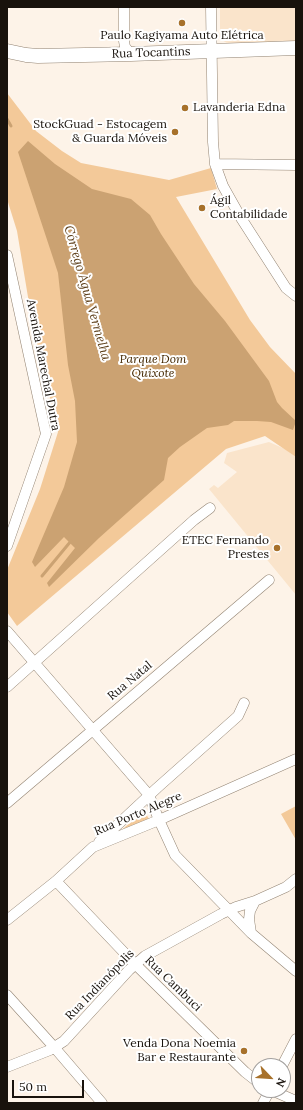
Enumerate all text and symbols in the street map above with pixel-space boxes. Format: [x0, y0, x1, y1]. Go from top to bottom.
marker: Paulo Kagiyama Auto Elétrica [177, 18, 187, 28]
place label: Paulo Kagiyama Auto Elétrica [100, 29, 264, 43]
street label: Rua Tocantins [111, 44, 191, 62]
place label: Lavanderia Edna [193, 101, 285, 115]
marker: Lavanderia Edna [180, 103, 190, 113]
place label: StockGuad - Estocagem & Guarda Móveis [33, 118, 167, 146]
marker: StockGuad - Estocagem & Guarda Móveis [170, 127, 180, 137]
place label: Ágil Contabilidade [210, 194, 287, 222]
marker: Ágil Contabilidade [197, 203, 207, 213]
water label: Córrego Àgua Vermelha [60, 224, 114, 362]
street label: Avenida Marechal Dutra [23, 298, 63, 432]
park label: Parque Dom Quixote [120, 353, 186, 381]
place label: ETEC Fernando Prestes [182, 534, 269, 562]
marker: ETEC Fernando Prestes [272, 543, 282, 553]
street label: Rua Natal [105, 658, 155, 704]
street label: Rua Porto Alegre [92, 789, 184, 839]
street label: Rua Indianópolis [63, 947, 137, 1023]
street label: Rua Cambuci [142, 953, 204, 1015]
place label: Venda Dona Noemia Bar e Restaurante [123, 1037, 236, 1065]
marker: Venda Dona Noemia Bar e Restaurante [239, 1046, 249, 1056]
north arrow [251, 1058, 291, 1098]
scale bar [14, 1072, 86, 1098]
text: N [273, 1076, 289, 1089]
text: 50 m [19, 1079, 47, 1094]

